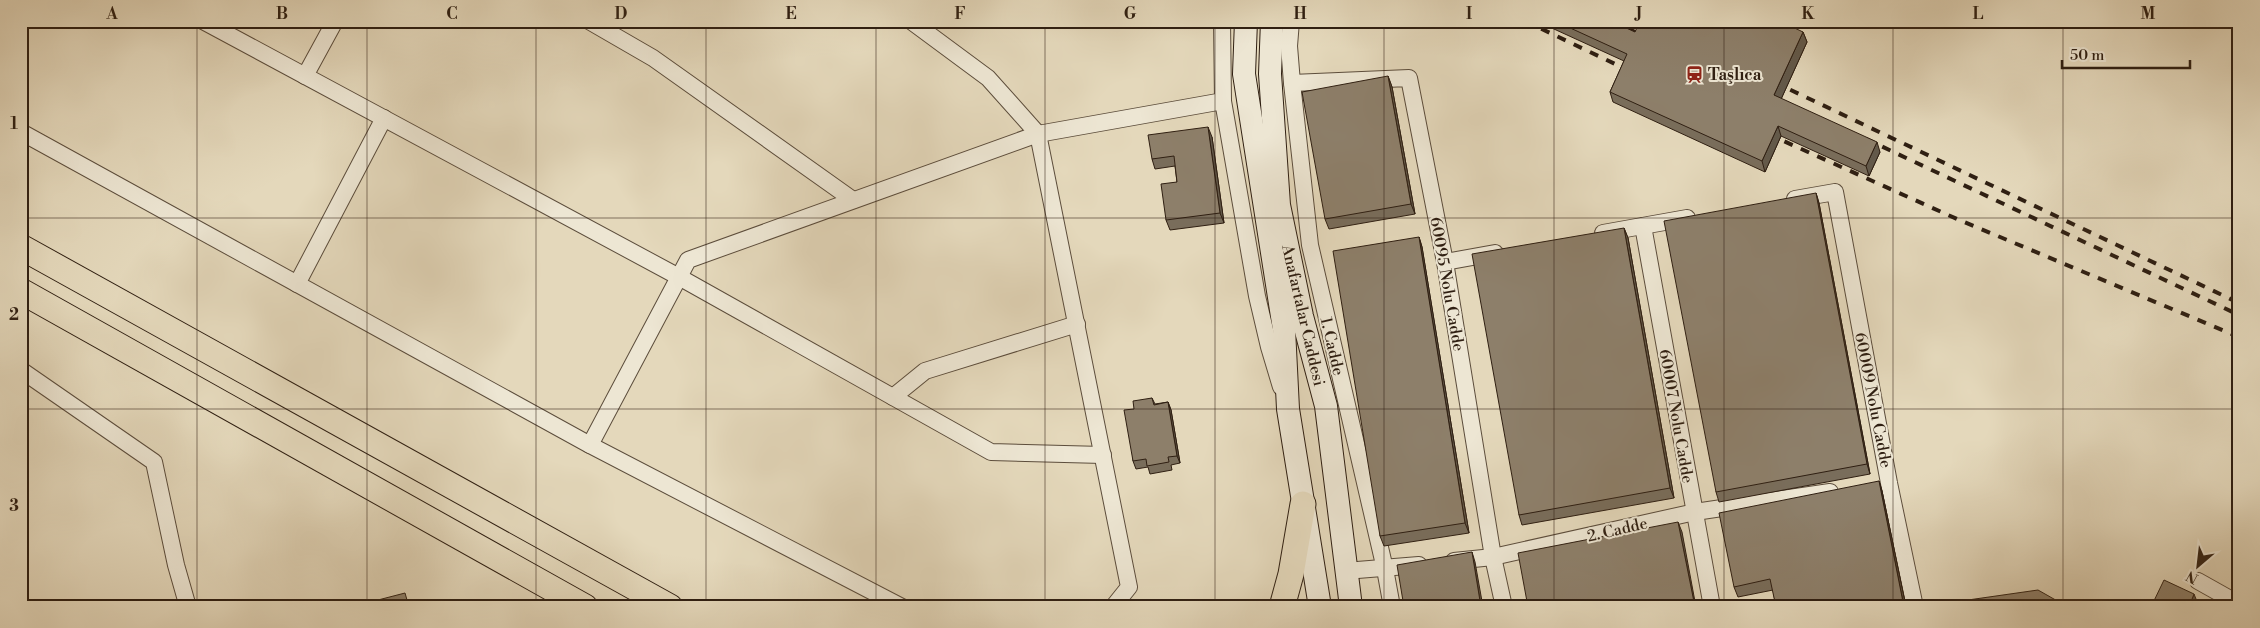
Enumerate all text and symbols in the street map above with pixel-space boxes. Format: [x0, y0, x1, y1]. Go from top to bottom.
text: A [105, 4, 118, 24]
text: B [276, 4, 288, 24]
text: C [446, 4, 458, 24]
text: D [615, 4, 628, 24]
text: E [785, 4, 797, 24]
text: F [954, 4, 966, 24]
text: G [1124, 4, 1137, 24]
text: H [1293, 4, 1307, 24]
text: I [1466, 4, 1472, 24]
text: J [1634, 4, 1642, 24]
text: K [1802, 4, 1816, 24]
text: L [1973, 4, 1984, 24]
text: M [2141, 4, 2156, 24]
scale bar [2062, 38, 2190, 70]
text: 50 m [2070, 46, 2104, 65]
station icon: Taşlıca [1684, 64, 1704, 84]
place label: Taşlıca [1708, 65, 1762, 85]
text: 1 [10, 114, 18, 134]
street label: 60095 Nolu Cadde [1425, 216, 1469, 353]
street label: Anafartalar Caddesi [1277, 242, 1329, 388]
text: 2 [9, 305, 19, 325]
street label: 1. Cadde [1316, 315, 1348, 377]
street label: 60009 Nolu Cadde [1850, 331, 1896, 470]
street label: 60007 Nolu Cadde [1654, 348, 1698, 485]
text: 3 [9, 496, 19, 516]
street label: 2. Cadde [1585, 513, 1649, 547]
north arrow [2172, 540, 2222, 590]
text: N [2183, 566, 2201, 587]

